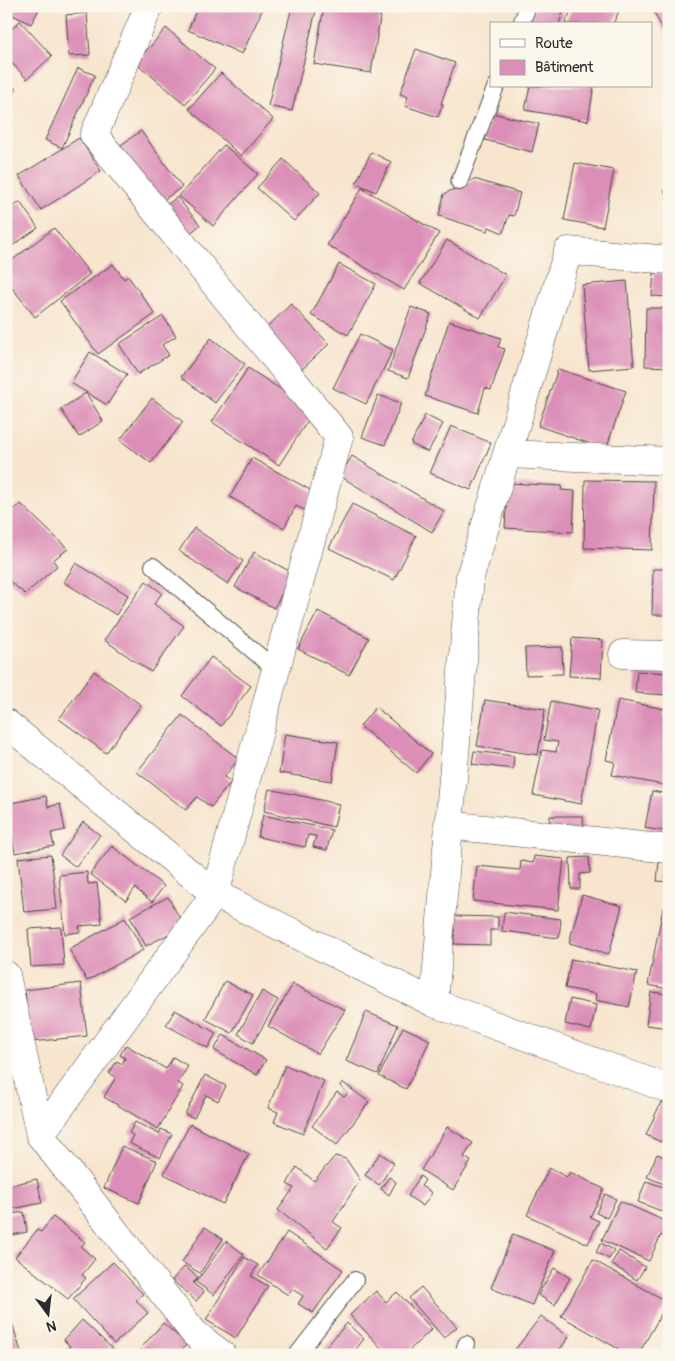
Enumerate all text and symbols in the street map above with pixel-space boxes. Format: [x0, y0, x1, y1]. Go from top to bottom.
legend [490, 22, 652, 88]
text: Route [535, 34, 573, 53]
text: Bâtiment [535, 58, 595, 77]
north arrow [22, 1288, 72, 1338]
text: N [44, 1317, 58, 1336]

